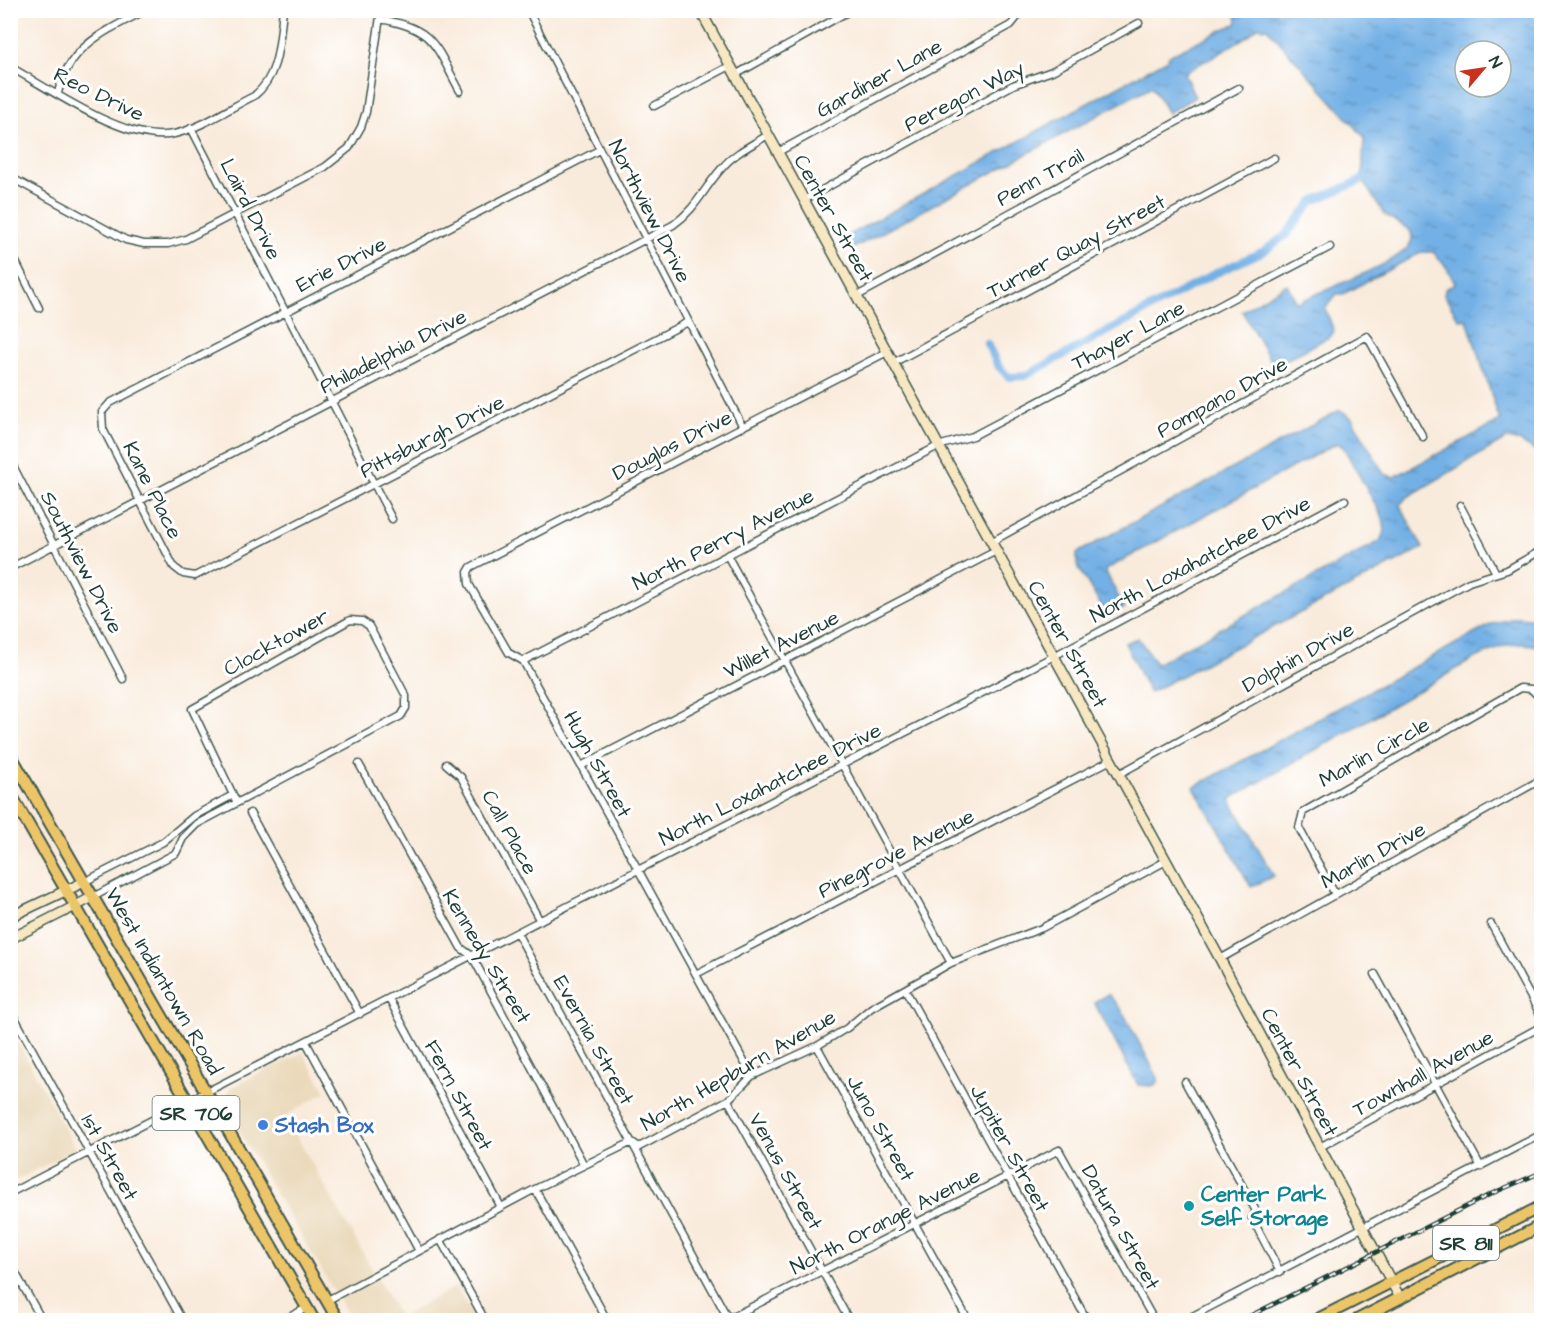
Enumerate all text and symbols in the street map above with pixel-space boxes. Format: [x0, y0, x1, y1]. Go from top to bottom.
street label: Gardiner Lane [811, 32, 947, 125]
north arrow [1453, 39, 1513, 99]
text: N [1483, 52, 1507, 72]
street label: Peregon Way [899, 54, 1031, 141]
street label: Reo Drive [49, 60, 149, 129]
street label: Northview Drive [601, 135, 698, 288]
street label: Penn Trail [991, 141, 1089, 213]
street label: Center Street [787, 149, 881, 288]
street label: Laird Drive [213, 154, 288, 265]
street label: Turner Quay Street [982, 187, 1172, 308]
street label: Erie Drive [291, 229, 391, 300]
street label: Thayer Lane [1067, 293, 1191, 379]
street label: Philadelphia Drive [315, 302, 472, 402]
street label: Pompano Drive [1152, 350, 1293, 446]
street label: Pittsburgh Drive [355, 388, 510, 487]
street label: Douglas Drive [608, 403, 738, 490]
street label: Kane Place [116, 437, 189, 544]
street label: North Perry Avenue [628, 481, 820, 600]
street label: Southview Drive [33, 486, 130, 638]
street label: North Loxahatchee Drive [1085, 489, 1316, 630]
street label: Center Street [1021, 575, 1115, 714]
street label: Clocktower [218, 601, 335, 683]
street label: Willet Avenue [718, 603, 844, 686]
street label: Dolphin Drive [1237, 615, 1360, 701]
street label: Hugh Street [555, 706, 639, 824]
street label: Marlin Circle [1314, 710, 1435, 795]
street label: North Loxahatchee Drive [654, 716, 886, 853]
street label: Call Place [474, 785, 545, 880]
street label: Pinegrove Avenue [813, 802, 980, 907]
street label: Marlin Drive [1316, 815, 1431, 896]
street label: West Indiantown Road [98, 882, 229, 1080]
street label: Kennedy Street [433, 884, 538, 1030]
street label: Evernia Street [546, 970, 641, 1111]
street label: North Hepburn Avenue [635, 1003, 842, 1139]
street label: Center Street [1254, 1003, 1346, 1142]
street label: Townhall Avenue [1348, 1023, 1499, 1124]
street label: Fern Street [417, 1035, 500, 1156]
street label: Juno Street [839, 1070, 922, 1187]
street label: Jupiter Street [962, 1079, 1057, 1218]
road number: SR 706 [152, 1096, 240, 1130]
street label: Venus Street [742, 1108, 830, 1235]
street label: 1st Street [74, 1109, 145, 1206]
place label: Stash Box [274, 1111, 375, 1140]
marker: Stash Box [256, 1118, 270, 1132]
street label: Datura Street [1074, 1159, 1167, 1295]
street label: North Orange Avenue [785, 1161, 986, 1284]
place label: Center Park Self Storage [1200, 1180, 1329, 1235]
marker: Center Park Self Storage [1182, 1199, 1196, 1213]
road number: SR 811 [1433, 1226, 1499, 1260]

